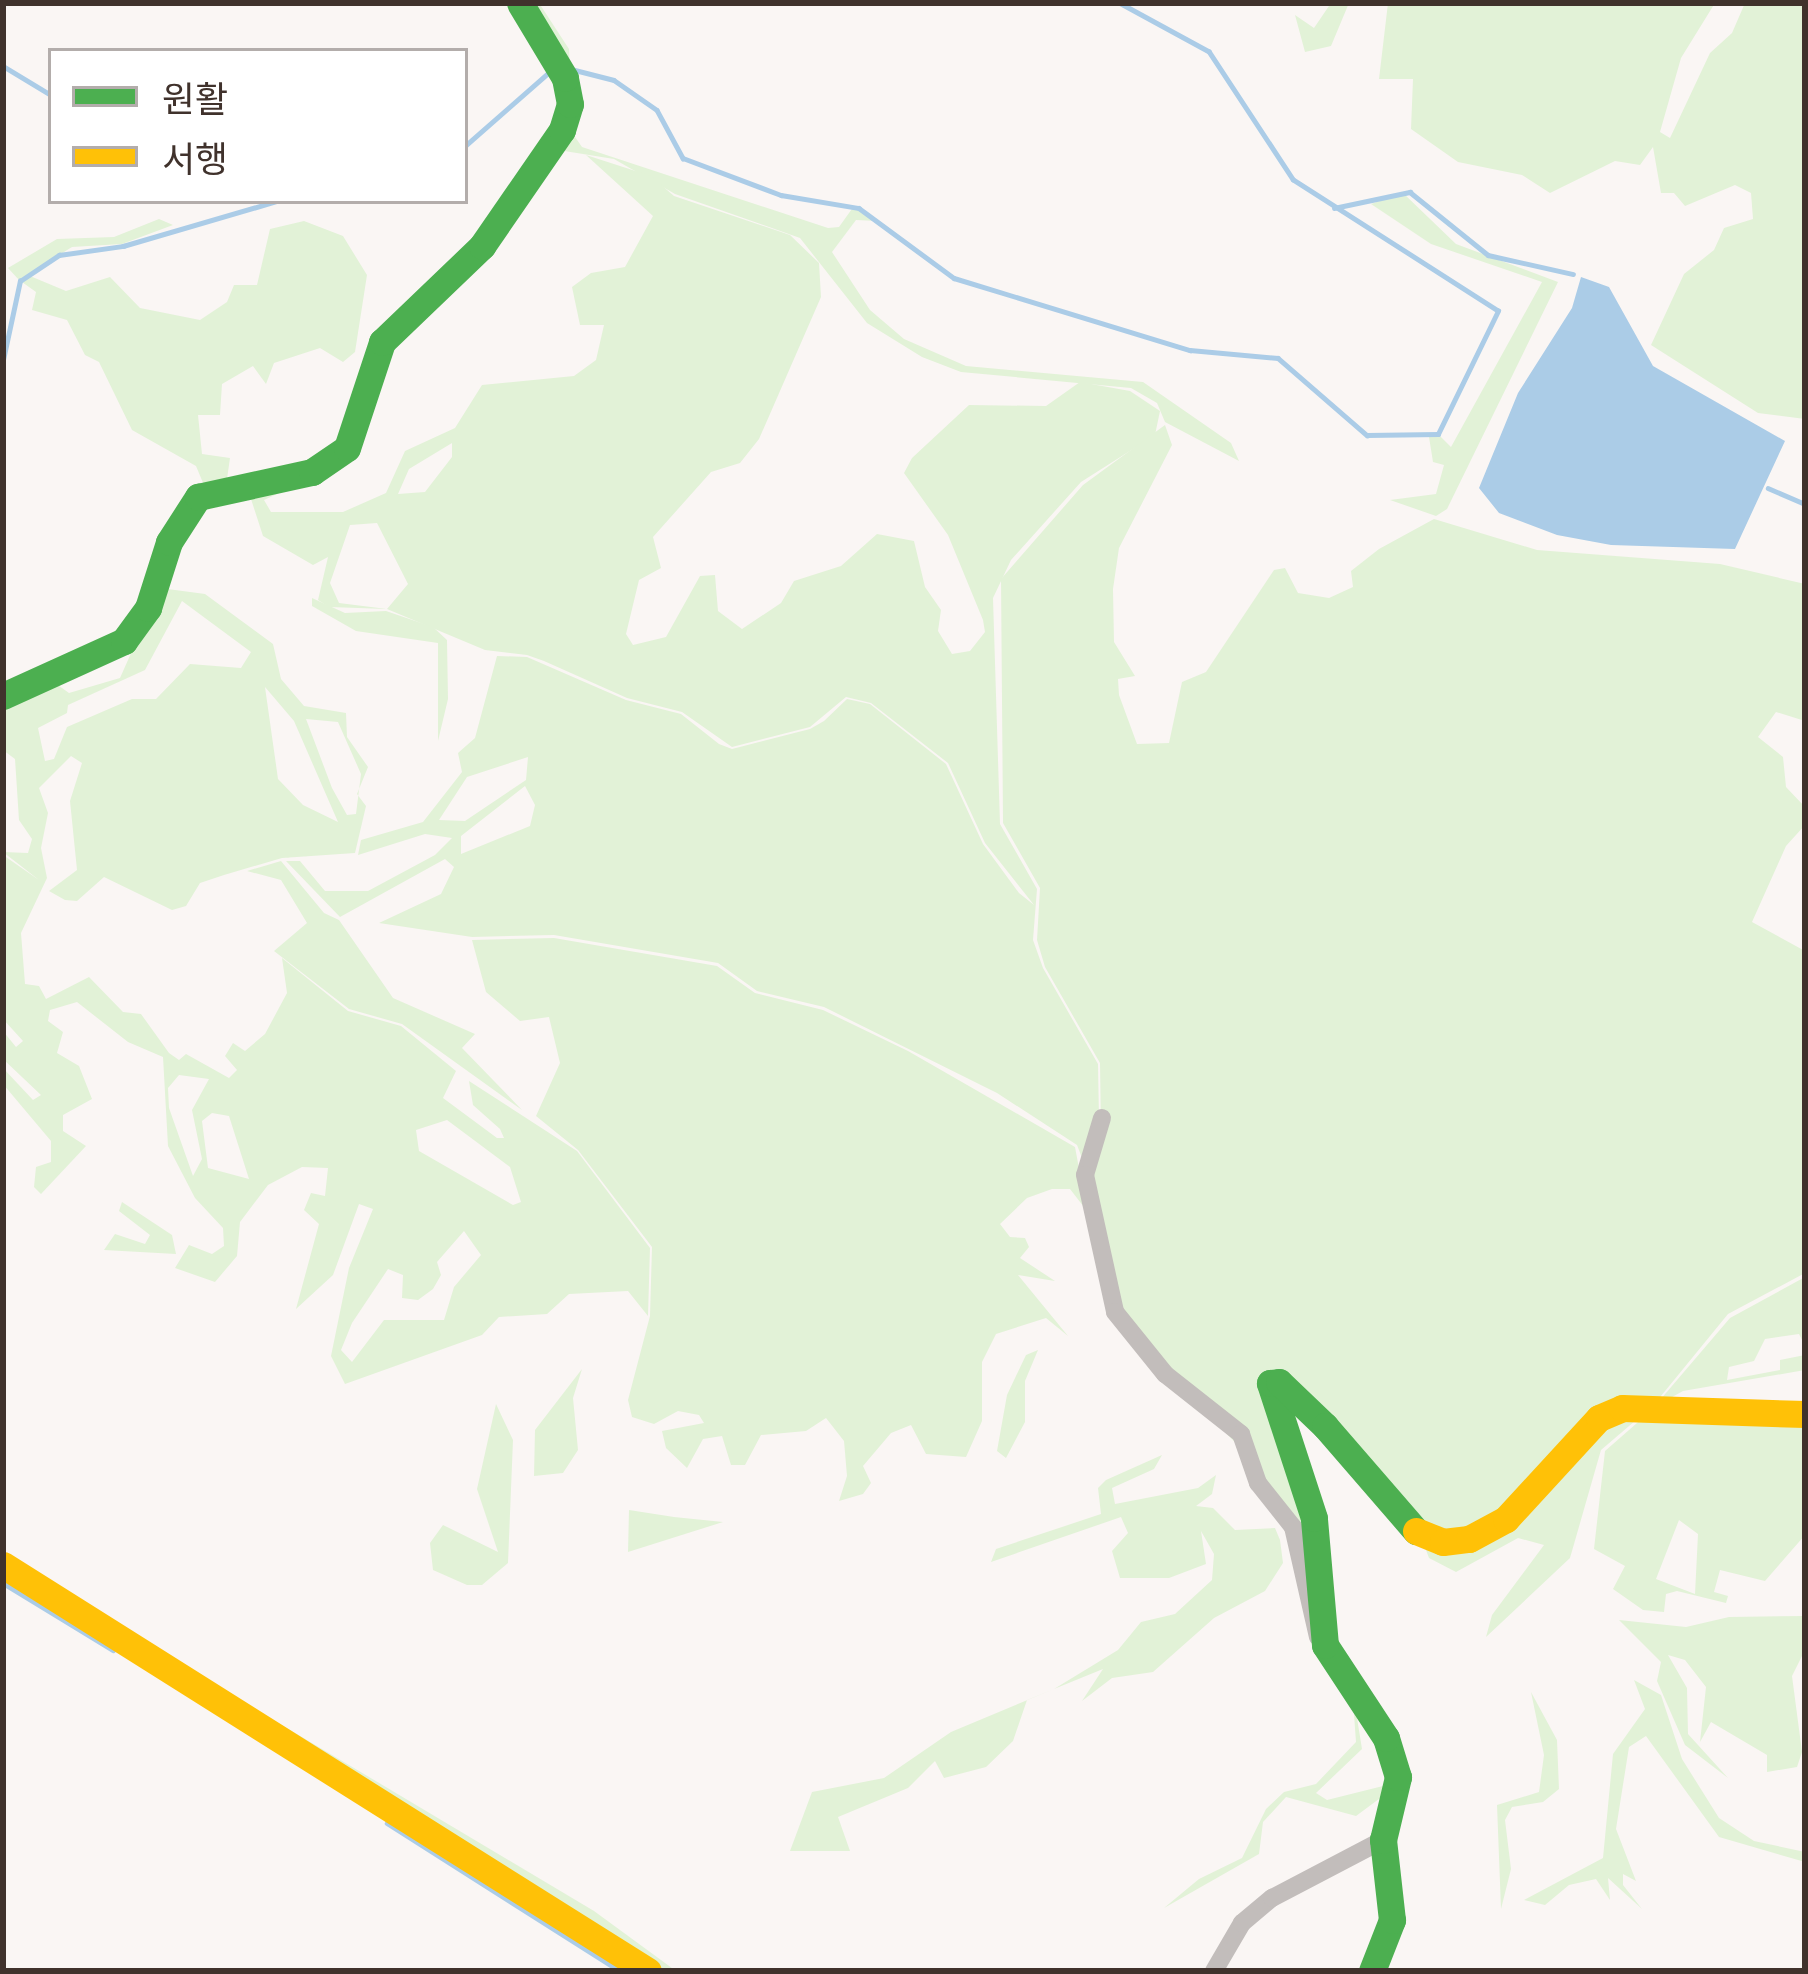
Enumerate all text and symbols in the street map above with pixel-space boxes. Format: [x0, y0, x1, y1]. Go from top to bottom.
legend [48, 48, 468, 204]
text: 원활 [162, 78, 228, 121]
text: 서행 [162, 138, 228, 181]

